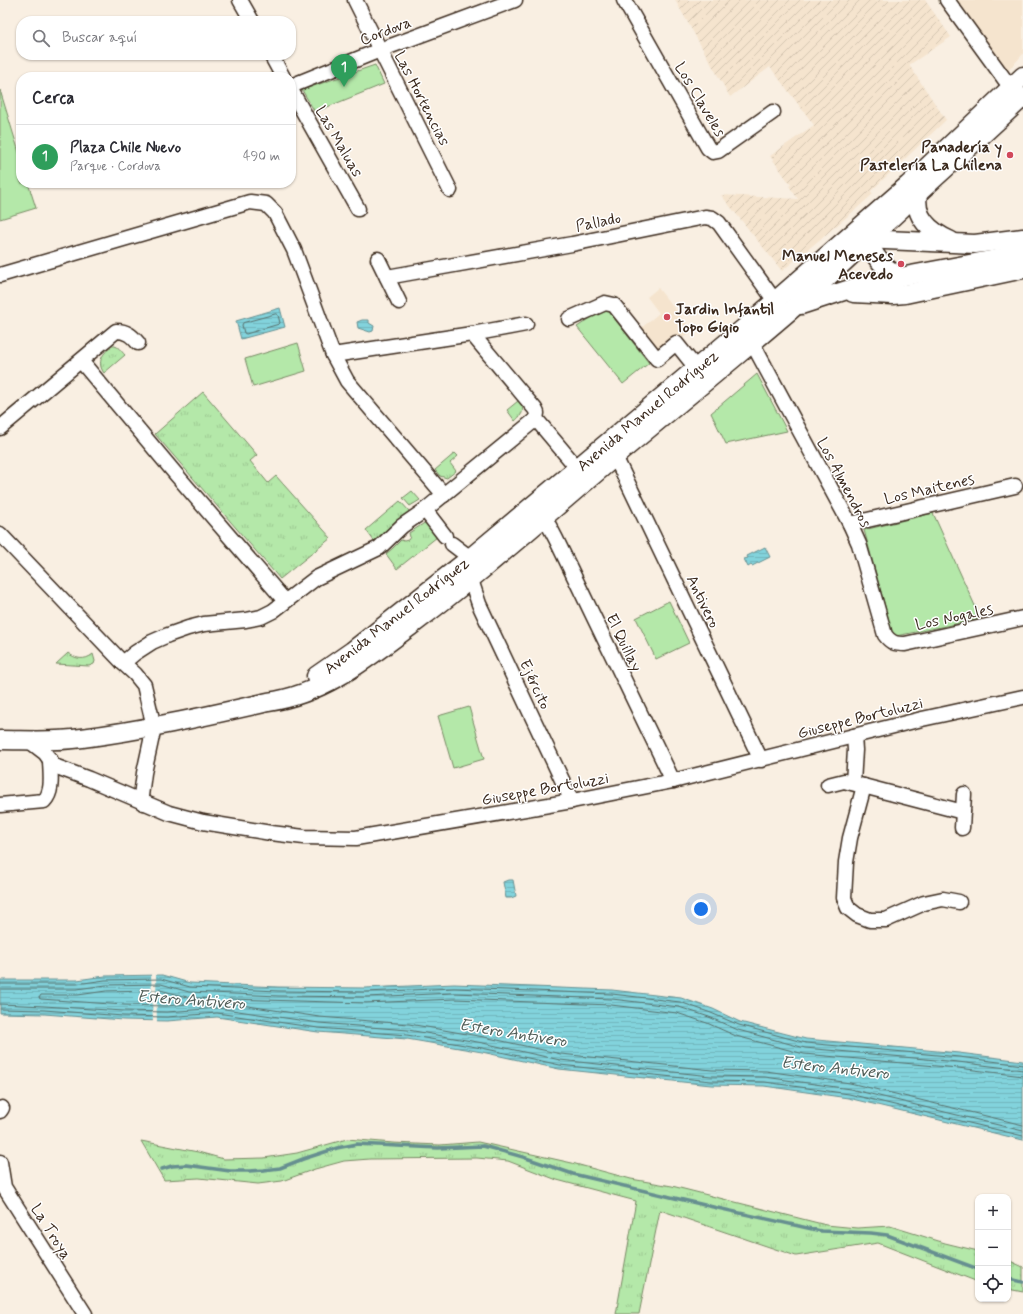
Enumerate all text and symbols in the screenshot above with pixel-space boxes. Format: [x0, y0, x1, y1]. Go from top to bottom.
street label: Cordova [357, 12, 414, 51]
search box [16, 16, 296, 60]
icon: search [30, 27, 52, 49]
text: Buscar aquí [62, 28, 137, 48]
street label: Las Hortencias [389, 48, 455, 150]
pin: 1 [331, 54, 357, 87]
street label: Los Claveles [669, 59, 730, 141]
text: Cerca [32, 87, 75, 109]
street label: Las Maluas [310, 102, 368, 181]
place label: Panadería y Pastelería La Chilena [860, 137, 1002, 176]
text: Plaza Chile Nuevo [70, 138, 181, 158]
text: 1 [42, 148, 48, 165]
text: 490 m [243, 148, 280, 165]
marker: Panadería y Pastelería La Chilena [1005, 150, 1015, 160]
text: Parque · Cordova [70, 158, 161, 175]
street label: Pallado [574, 208, 623, 237]
place label: Manuel Meneses Acevedo [782, 246, 894, 285]
marker: Manuel Meneses Acevedo [896, 259, 906, 269]
place label: Jardin Infantil Topo Gigio [675, 299, 774, 339]
marker: Jardin Infantil Topo Gigio [662, 312, 672, 322]
street label: Avenida Manuel Rodríguez [573, 345, 723, 477]
street label: Los Almendros [811, 434, 876, 531]
street label: Los Maitenes [882, 469, 977, 510]
street label: Avenida Manuel Rodríguez [320, 553, 474, 679]
street label: Antivero [681, 572, 725, 632]
street label: Los Nogales [913, 599, 995, 636]
street label: El Quillay [601, 610, 647, 675]
street label: Ejército [514, 656, 555, 713]
street label: Giuseppe Bortoluzzi [795, 693, 925, 744]
street label: Giuseppe Bortoluzzi [480, 768, 611, 811]
your location [691, 899, 711, 919]
water label: Estero Antivero [136, 985, 246, 1015]
water label: Estero Antivero [458, 1014, 568, 1052]
water label: Estero Antivero [780, 1051, 890, 1085]
map controls [975, 1194, 1011, 1302]
button: + [975, 1194, 1011, 1230]
street label: La Troya [25, 1200, 76, 1264]
button: − [975, 1230, 1011, 1266]
button: locate [975, 1266, 1011, 1302]

